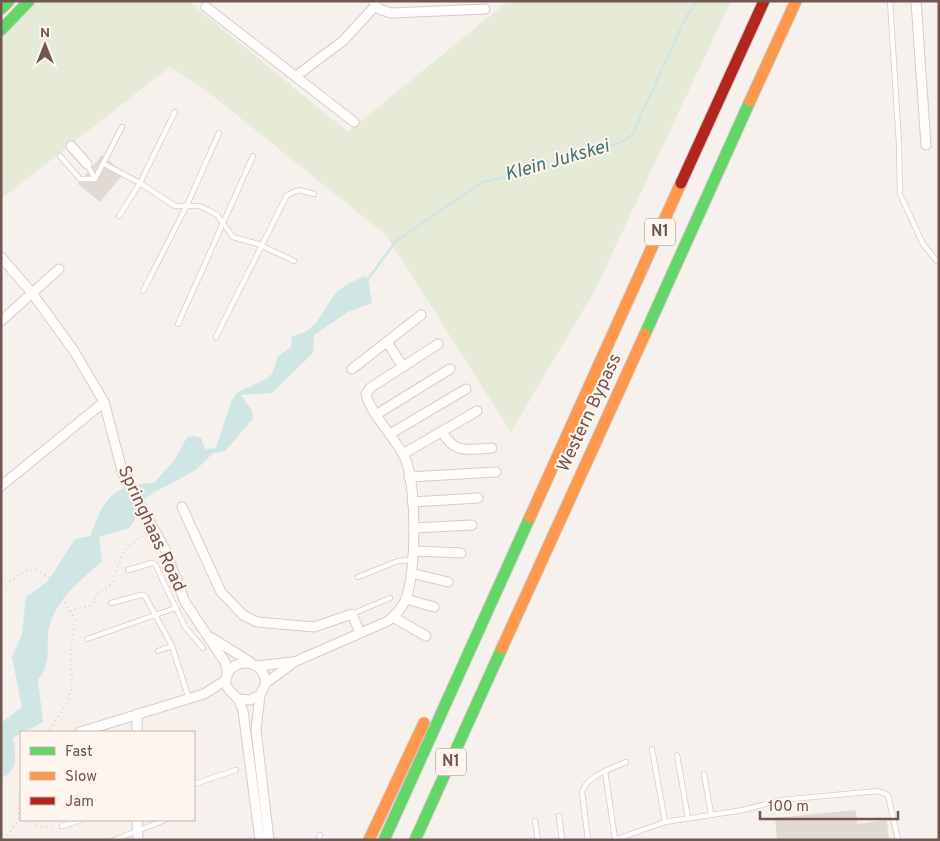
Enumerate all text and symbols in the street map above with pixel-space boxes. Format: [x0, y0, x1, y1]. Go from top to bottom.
north arrow [20, 20, 70, 70]
text: N [40, 25, 50, 42]
water label: Klein Jukskei [502, 134, 613, 187]
road number: N1 [645, 218, 675, 246]
street label: Western Bypass [553, 350, 627, 476]
street label: Springhaas Road [112, 462, 190, 596]
legend [20, 731, 195, 821]
text: Fast [65, 743, 93, 762]
road number: N1 [436, 749, 466, 776]
text: Slow [65, 768, 97, 787]
scale bar [760, 788, 898, 820]
text: Jam [65, 793, 94, 812]
text: 100 m [768, 798, 809, 817]

